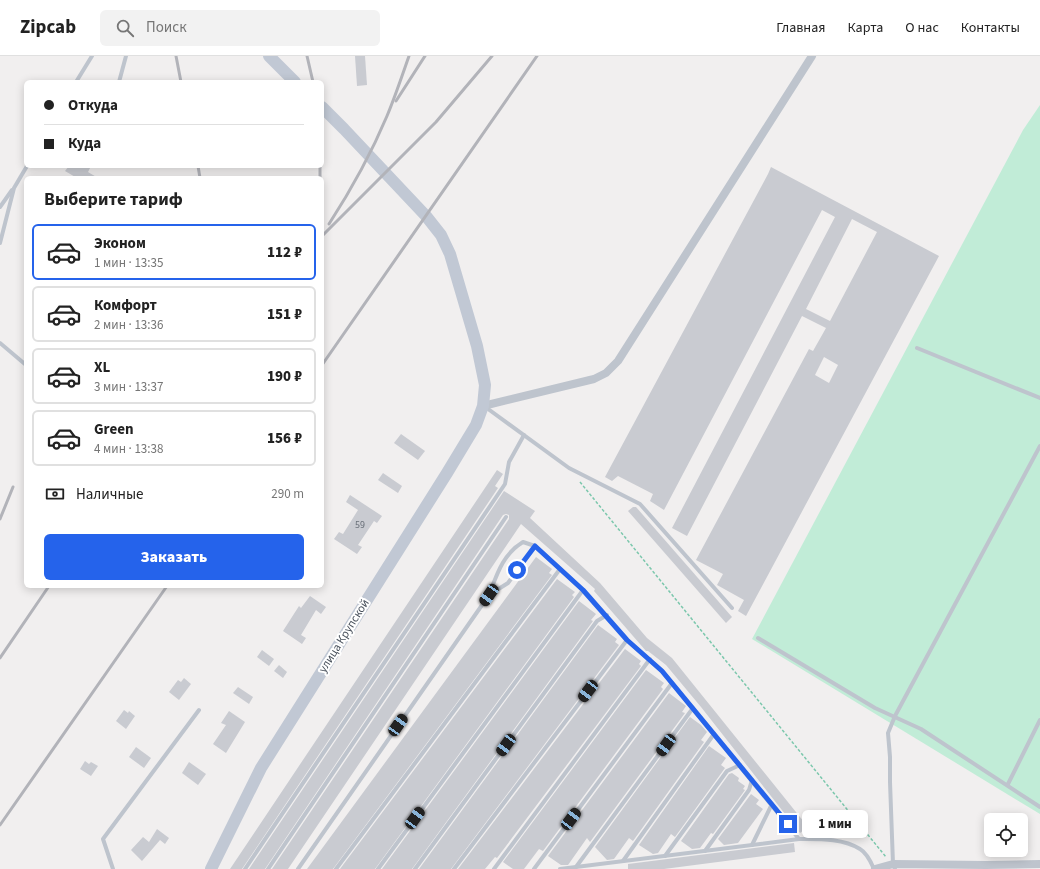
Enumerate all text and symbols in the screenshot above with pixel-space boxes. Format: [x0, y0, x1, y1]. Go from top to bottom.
search box [100, 10, 380, 46]
text: Zipcab [20, 14, 76, 41]
icon: search [114, 17, 136, 39]
text: Поиск [146, 17, 187, 38]
text: Главная [776, 18, 825, 38]
text: Карта [847, 18, 883, 38]
text: О нас [905, 18, 939, 38]
text: Контакты [961, 18, 1020, 38]
text: Откуда [68, 95, 118, 116]
text: Куда [68, 133, 101, 154]
text: Выберите тариф [44, 187, 183, 212]
text: Эконом [94, 233, 146, 254]
icon: car [46, 234, 82, 270]
text: 112 ₽ [267, 242, 302, 263]
text: 1 мин · 13:35 [94, 254, 163, 272]
text: Комфорт [94, 295, 157, 316]
icon: car [46, 296, 82, 332]
text: 151 ₽ [267, 304, 302, 325]
text: 2 мин · 13:36 [94, 316, 163, 334]
text: XL [94, 357, 110, 378]
icon: car [46, 358, 82, 394]
text: 190 ₽ [267, 366, 302, 387]
text: 3 мин · 13:37 [94, 378, 163, 396]
text: Green [94, 419, 134, 440]
icon: car [46, 420, 82, 456]
text: 156 ₽ [267, 428, 302, 449]
text: 4 мин · 13:38 [94, 440, 163, 458]
icon: cash [44, 483, 66, 505]
text: Наличные [76, 484, 143, 505]
text: 290 m [271, 485, 304, 503]
house number: 59 [355, 518, 365, 532]
button: Заказать [44, 534, 304, 580]
route start [508, 561, 526, 579]
car [477, 582, 501, 608]
street label: улица Крупской [314, 596, 374, 676]
car [576, 678, 600, 704]
car [386, 712, 410, 738]
car [494, 732, 518, 758]
car [654, 732, 678, 758]
car [403, 805, 427, 831]
car [559, 806, 583, 832]
callout: 1 мин [802, 810, 868, 838]
map controls [984, 813, 1028, 857]
button: locate [984, 813, 1028, 857]
route end [779, 815, 797, 833]
text: 1 мин [818, 815, 852, 833]

